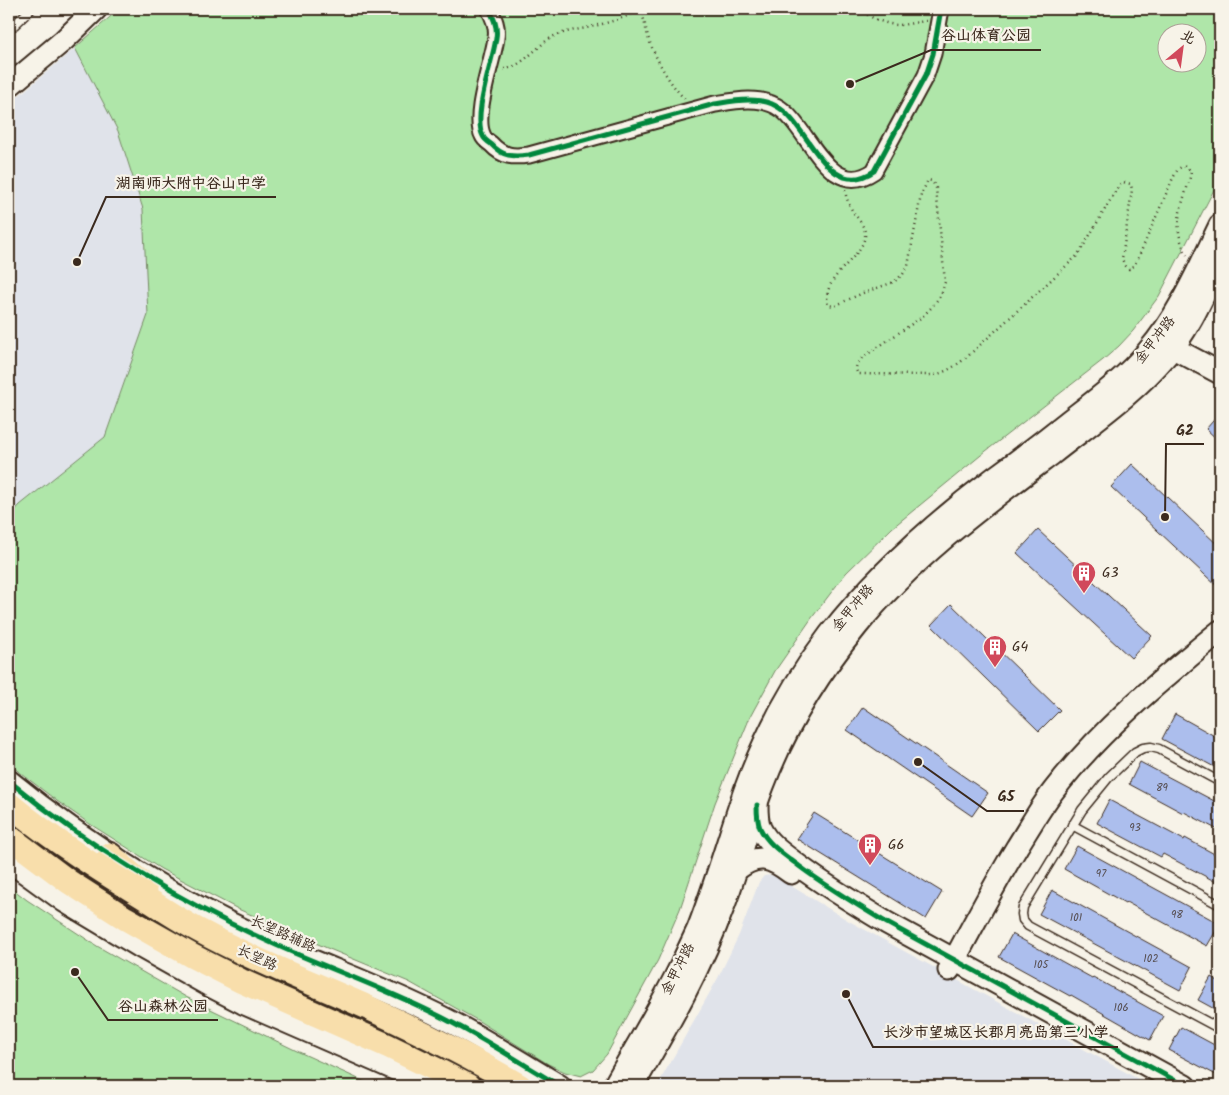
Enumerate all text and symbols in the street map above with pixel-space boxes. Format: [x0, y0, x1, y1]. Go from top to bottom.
callout: 谷山体育公园 [931, 20, 1041, 50]
north arrow [1156, 22, 1206, 72]
text: 谷山体育公园 [941, 24, 1031, 48]
text: 北 [1176, 24, 1199, 51]
callout: 湖南师大附中谷山中学 [106, 167, 276, 197]
text: 湖南师大附中谷山中学 [116, 172, 266, 196]
street label: 金甲冲路 [1129, 311, 1181, 369]
callout: G2 [1166, 414, 1204, 444]
text: G2 [1176, 419, 1194, 443]
building icon: G3 [1071, 560, 1097, 594]
place label: G3 [1102, 562, 1119, 584]
street label: 金甲冲路 [827, 579, 879, 637]
building icon: G4 [982, 634, 1008, 668]
place label: G4 [1012, 636, 1029, 658]
house number: 89 [1156, 779, 1169, 797]
callout: G5 [987, 781, 1024, 811]
text: G5 [998, 785, 1016, 809]
house number: 93 [1129, 819, 1141, 837]
building icon: G6 [857, 832, 883, 866]
place label: G6 [888, 834, 904, 856]
house number: 97 [1096, 865, 1107, 883]
house number: 98 [1171, 906, 1183, 924]
house number: 101 [1070, 909, 1082, 927]
street label: 长望路辅路 [247, 910, 319, 958]
street label: 长望路 [233, 939, 281, 977]
street label: 金甲冲路 [655, 939, 701, 999]
house number: 102 [1143, 950, 1159, 968]
house number: 105 [1034, 956, 1050, 974]
callout: 谷山森林公园 [108, 990, 218, 1020]
text: 谷山森林公园 [118, 995, 208, 1019]
house number: 106 [1113, 999, 1129, 1017]
callout: 长沙市望城区长郡月亮岛第三小学 [873, 1017, 1118, 1047]
text: 长沙市望城区长郡月亮岛第三小学 [883, 1021, 1109, 1045]

